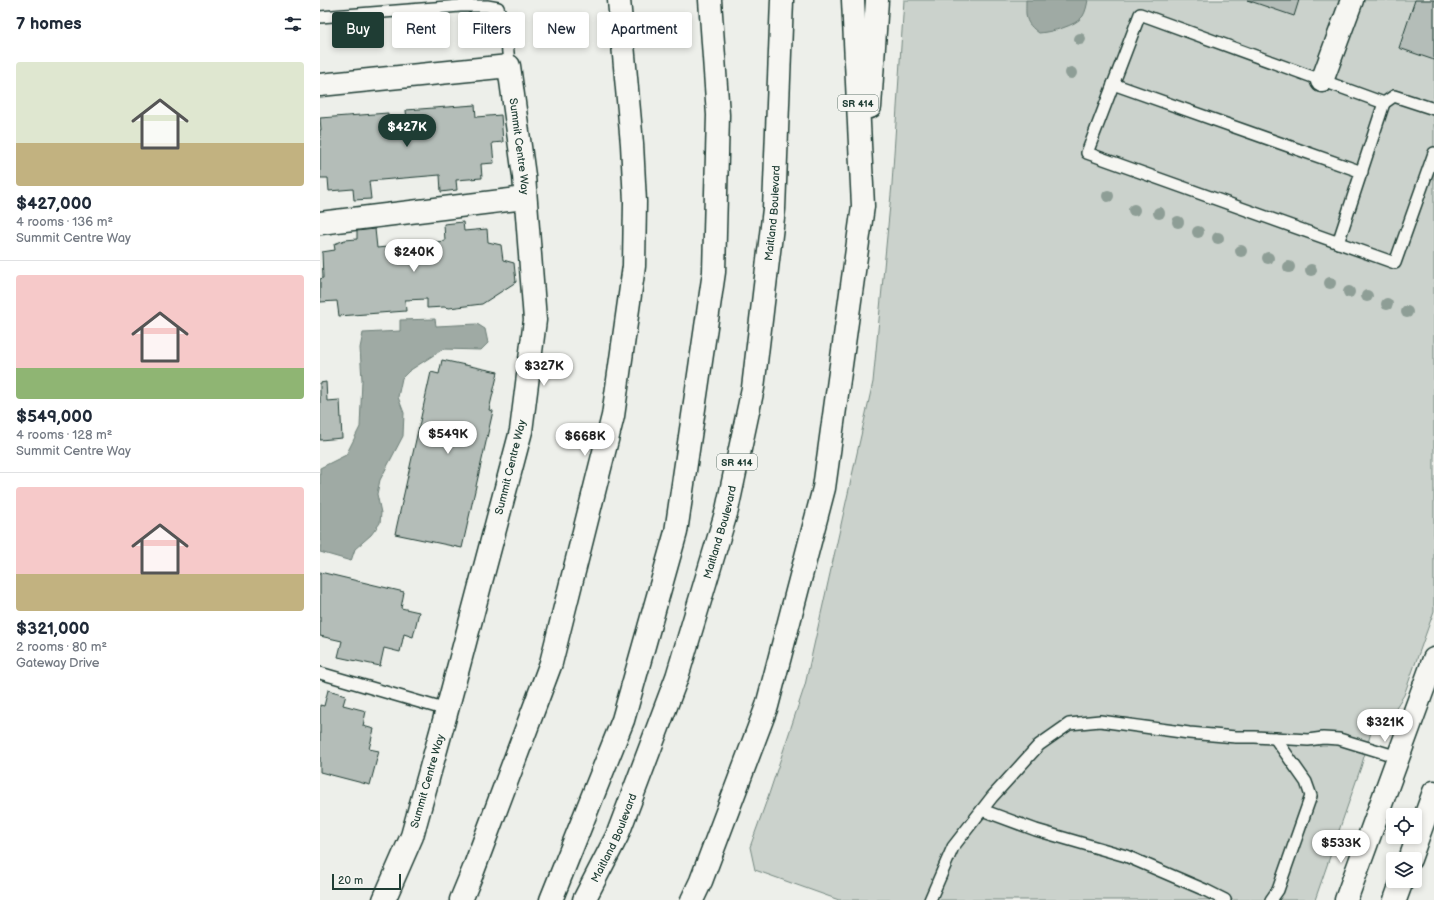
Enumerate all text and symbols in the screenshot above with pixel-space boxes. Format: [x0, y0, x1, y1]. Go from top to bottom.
chip: Buy [332, 12, 384, 48]
chip: Rent [392, 12, 450, 48]
chip: Filters [458, 12, 525, 48]
chip: New [533, 12, 589, 48]
chip: Apartment [597, 12, 692, 48]
icon: filters [282, 13, 304, 35]
text: 7 homes [16, 14, 82, 34]
icon: home [124, 88, 196, 160]
road number: SR 414 [838, 95, 878, 111]
street label: Summit Centre Way [506, 97, 531, 195]
pin: $427K [379, 114, 435, 148]
text: $427K [387, 119, 427, 135]
street label: Maitland Boulevard [762, 165, 783, 262]
text: $427,000 [16, 194, 92, 214]
text: 4 rooms · 136 m² [16, 214, 113, 230]
text: Summit Centre Way [16, 230, 131, 246]
pin: $240K [386, 239, 442, 273]
text: $240K [394, 244, 434, 260]
icon: home [124, 301, 196, 373]
pin: $327K [516, 353, 572, 387]
text: $327K [524, 358, 564, 374]
text: $549,000 [16, 407, 93, 427]
street label: Summit Centre Way [492, 418, 529, 516]
pin: $549K [420, 421, 476, 455]
pin: $668K [557, 423, 613, 457]
text: $549K [428, 426, 468, 442]
text: 4 rooms · 128 m² [16, 427, 112, 443]
text: $668K [565, 428, 605, 444]
text: Summit Centre Way [16, 443, 131, 459]
road number: SR 414 [717, 454, 757, 470]
street label: Maitland Boulevard [701, 485, 739, 580]
icon: home [124, 513, 196, 585]
text: $321,000 [16, 619, 90, 639]
text: 2 rooms · 80 m² [16, 639, 107, 655]
text: Gateway Drive [16, 655, 100, 671]
pin: $321K [1357, 709, 1413, 743]
text: $321K [1366, 714, 1404, 730]
street label: Summit Centre Way [408, 733, 447, 830]
street label: Maitland Boulevard [588, 792, 639, 885]
map controls [1386, 808, 1422, 888]
button: locate [1386, 808, 1422, 844]
pin: $533K [1313, 830, 1369, 864]
text: $533K [1321, 835, 1361, 851]
button: layers [1386, 852, 1422, 888]
scale bar [332, 872, 401, 891]
text: 20 m [338, 874, 363, 887]

